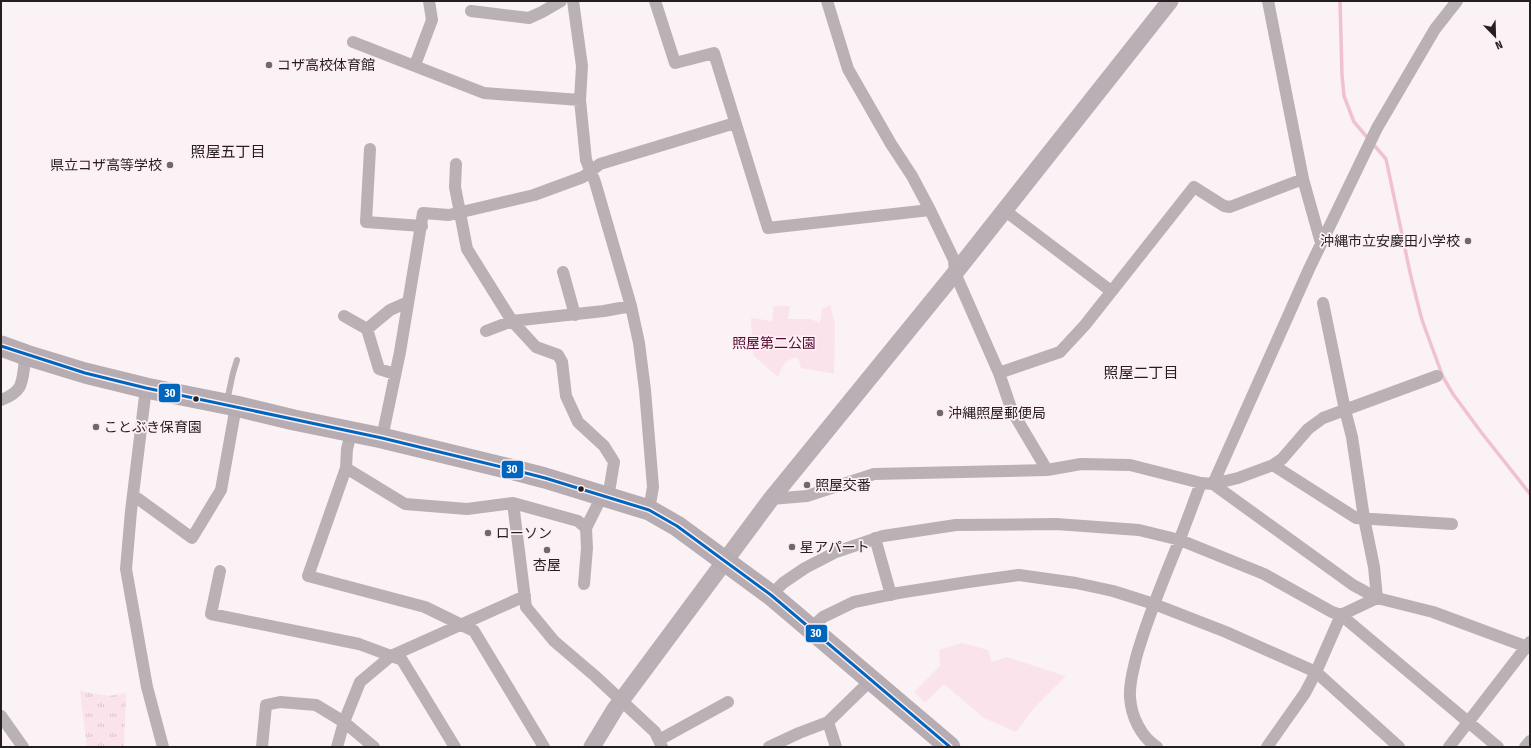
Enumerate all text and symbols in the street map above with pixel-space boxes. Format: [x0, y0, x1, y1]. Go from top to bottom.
north arrow [1475, 16, 1515, 56]
text: N [1493, 37, 1504, 52]
place label: コザ高校体育館 [277, 57, 375, 74]
marker: コザ高校体育館 [264, 60, 274, 70]
district label: 照屋五丁目 [190, 143, 266, 161]
place label: 県立コザ高等学校 [50, 157, 162, 174]
marker: 県立コザ高等学校 [165, 160, 175, 170]
place label: 沖縄市立安慶田小学校 [1320, 233, 1460, 250]
marker: 沖縄市立安慶田小学校 [1463, 236, 1473, 246]
park label: 照屋第二公園 [732, 335, 816, 352]
district label: 照屋二丁目 [1103, 364, 1179, 382]
line badge: 30 [158, 383, 181, 403]
text: 30 [163, 387, 176, 400]
unlabelled marker [191, 394, 201, 404]
place label: 沖縄照屋郵便局 [948, 405, 1046, 422]
marker: 沖縄照屋郵便局 [935, 408, 945, 418]
place label: ことぶき保育園 [104, 419, 202, 436]
marker: ことぶき保育園 [91, 422, 101, 432]
line badge: 30 [501, 460, 524, 479]
text: 30 [505, 463, 518, 476]
place label: 照屋交番 [815, 477, 871, 494]
marker: 照屋交番 [802, 480, 812, 490]
unlabelled marker [576, 484, 586, 494]
place label: ローソン [496, 525, 552, 542]
marker: ローソン [483, 528, 493, 538]
place label: 星アパート [800, 539, 870, 556]
marker: 星アパート [787, 542, 797, 552]
marker: 杏屋 [542, 545, 552, 555]
place label: 杏屋 [533, 557, 561, 574]
line badge: 30 [805, 624, 828, 643]
text: 30 [809, 627, 822, 640]

